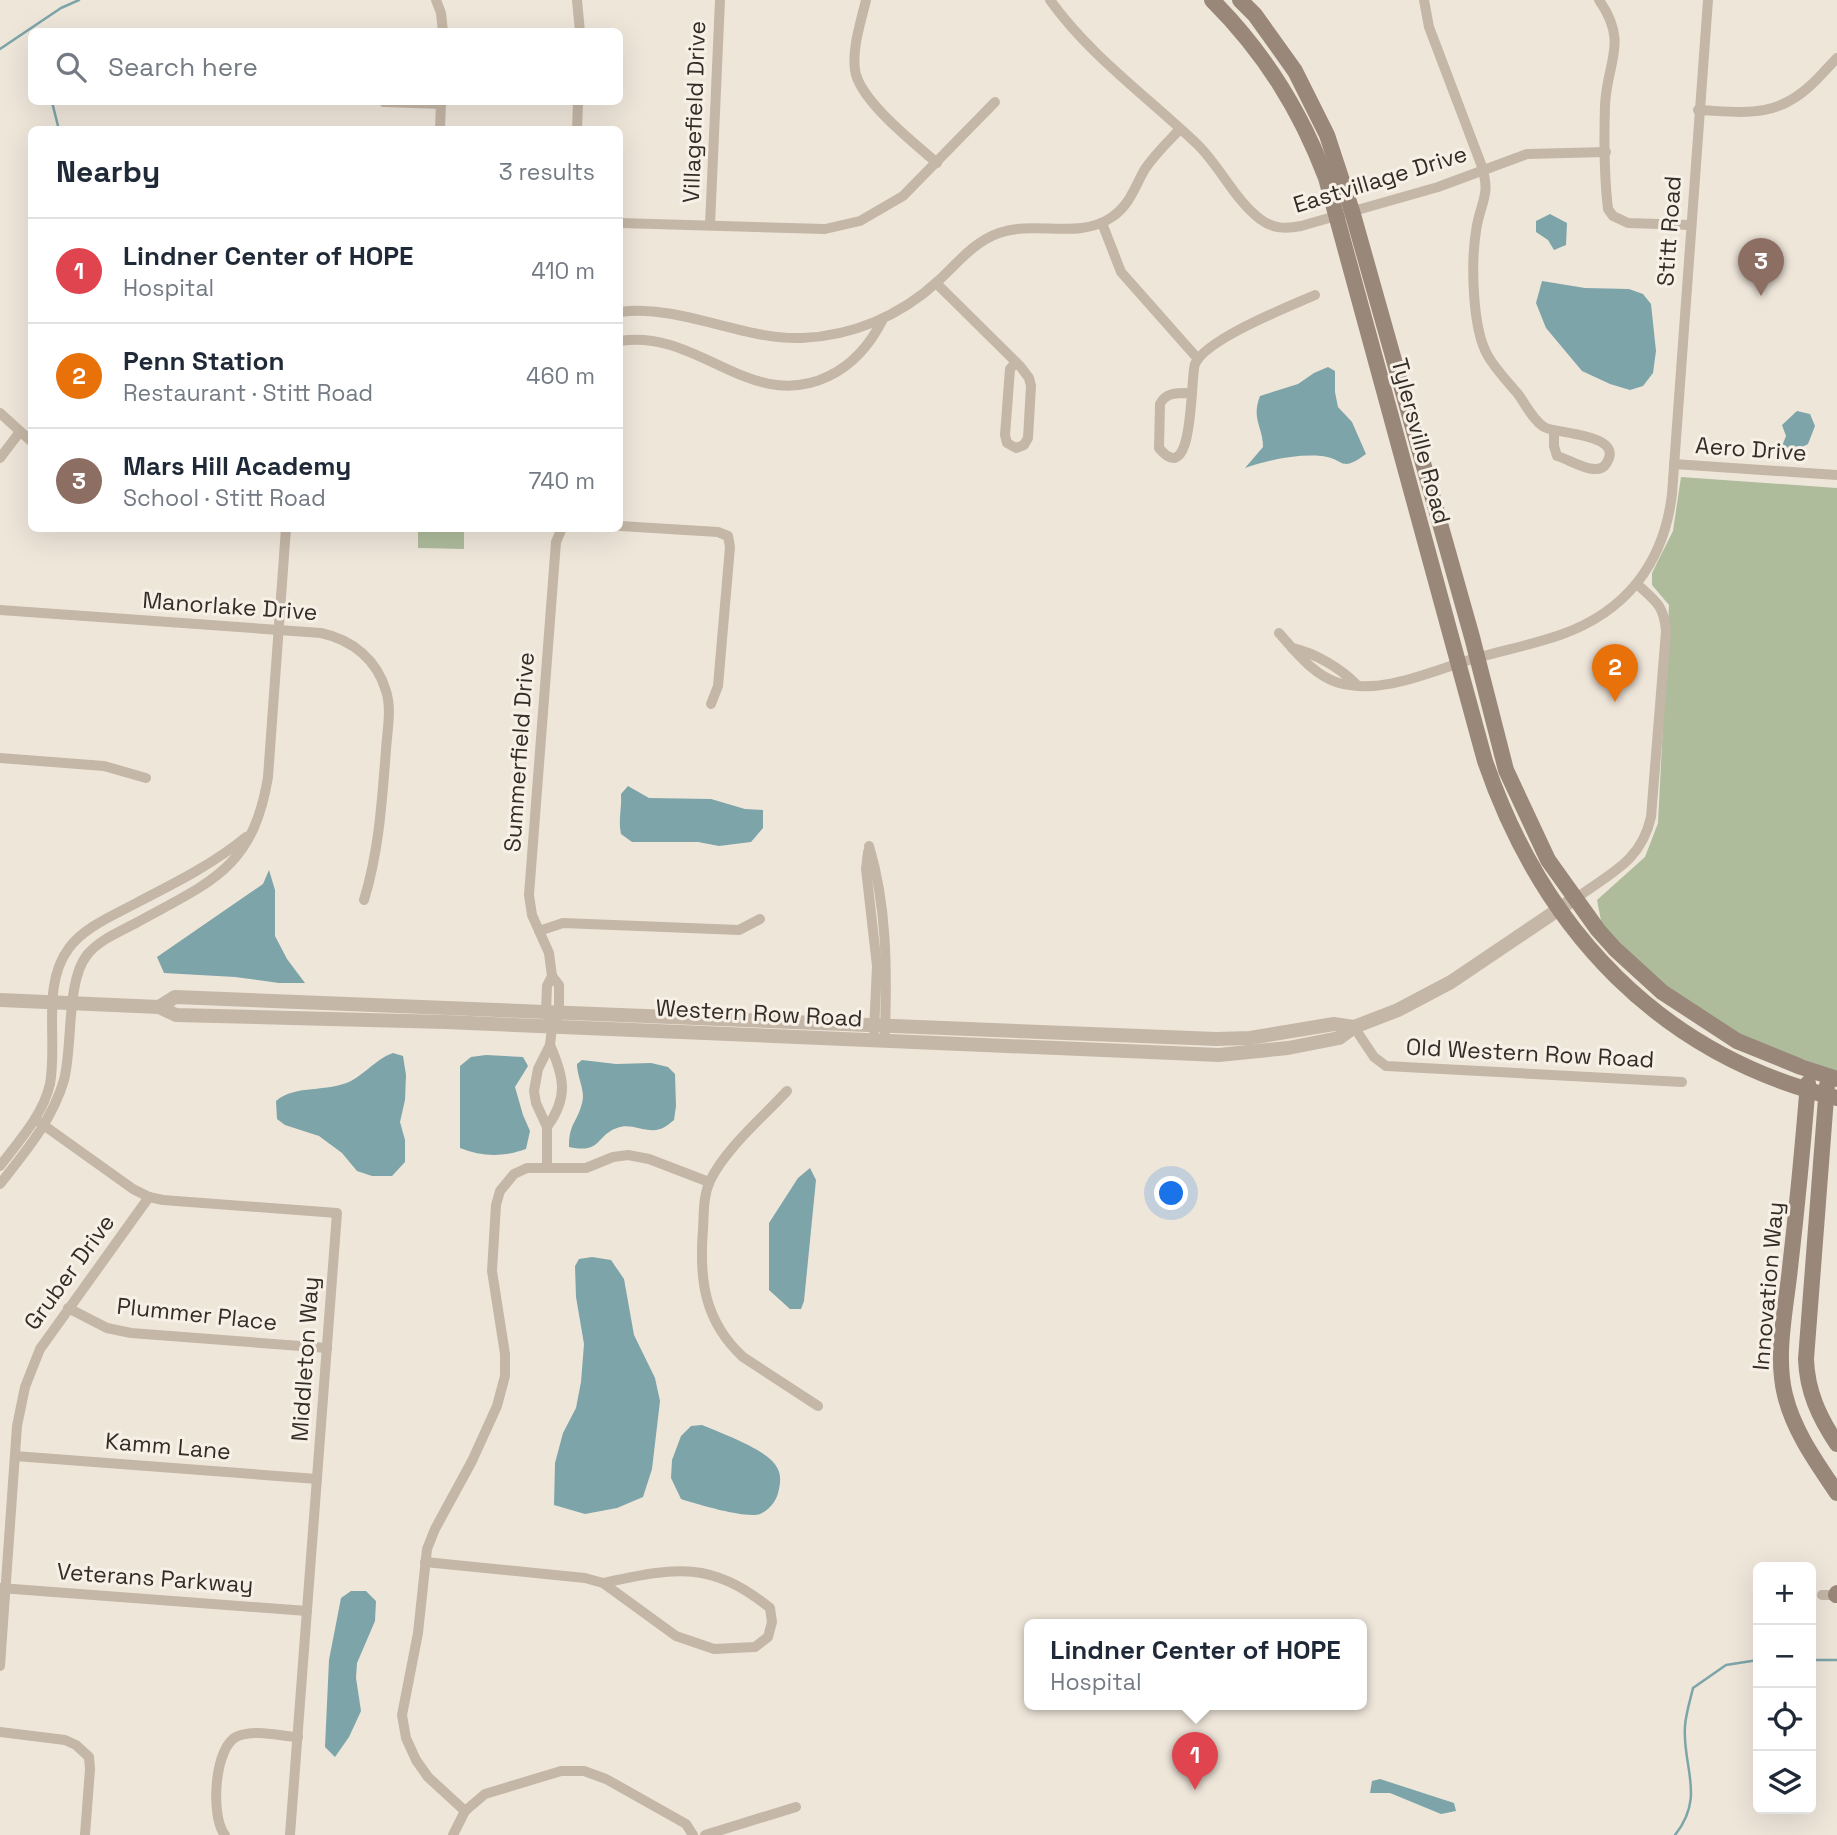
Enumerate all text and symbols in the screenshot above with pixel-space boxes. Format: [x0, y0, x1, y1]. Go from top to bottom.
street label: Villagefield Drive [676, 20, 712, 204]
search box [28, 28, 623, 105]
icon: search [52, 48, 90, 86]
text: Search here [108, 50, 258, 84]
street label: Eastvillage Drive [1289, 138, 1471, 220]
text: Nearby [56, 152, 160, 191]
text: 3 results [499, 157, 595, 187]
street label: Stitt Road [1650, 175, 1688, 287]
pin: 3 [1738, 238, 1784, 296]
text: Lindner Center of HOPE [123, 239, 413, 273]
text: 1 [74, 256, 84, 286]
text: 410 m [531, 256, 595, 286]
text: Hospital [123, 273, 214, 303]
text: Penn Station [123, 344, 284, 378]
street label: Tylersville Road [1384, 355, 1458, 527]
text: 2 [72, 361, 86, 391]
text: 460 m [526, 361, 595, 391]
text: Restaurant · Stitt Road [123, 378, 373, 408]
street label: Aero Drive [1694, 430, 1808, 468]
text: Mars Hill Academy [123, 449, 351, 483]
text: 3 [72, 466, 86, 496]
text: 740 m [529, 466, 595, 496]
text: School · Stitt Road [123, 483, 326, 513]
street label: Manorlake Drive [141, 585, 319, 627]
pin: 2 [1592, 644, 1638, 702]
street label: Summerfield Drive [497, 651, 541, 853]
street label: Western Row Road [655, 993, 863, 1033]
street label: Old Western Row Road [1405, 1032, 1655, 1074]
your location [1154, 1176, 1188, 1210]
street label: Innovation Way [1746, 1200, 1790, 1372]
street label: Gruber Drive [17, 1208, 121, 1336]
street label: Middleton Way [284, 1276, 326, 1442]
street label: Plummer Place [115, 1291, 279, 1337]
street label: Kamm Lane [104, 1426, 232, 1466]
street label: Veterans Parkway [56, 1556, 254, 1600]
map controls [1753, 1562, 1816, 1814]
button: + [1753, 1562, 1816, 1625]
popup [1024, 1619, 1367, 1710]
button: − [1753, 1625, 1816, 1688]
text: Lindner Center of HOPE [1050, 1633, 1341, 1667]
text: Hospital [1050, 1667, 1142, 1697]
button: locate [1753, 1688, 1816, 1751]
pin: 1 [1172, 1732, 1218, 1790]
button: layers [1753, 1751, 1816, 1814]

